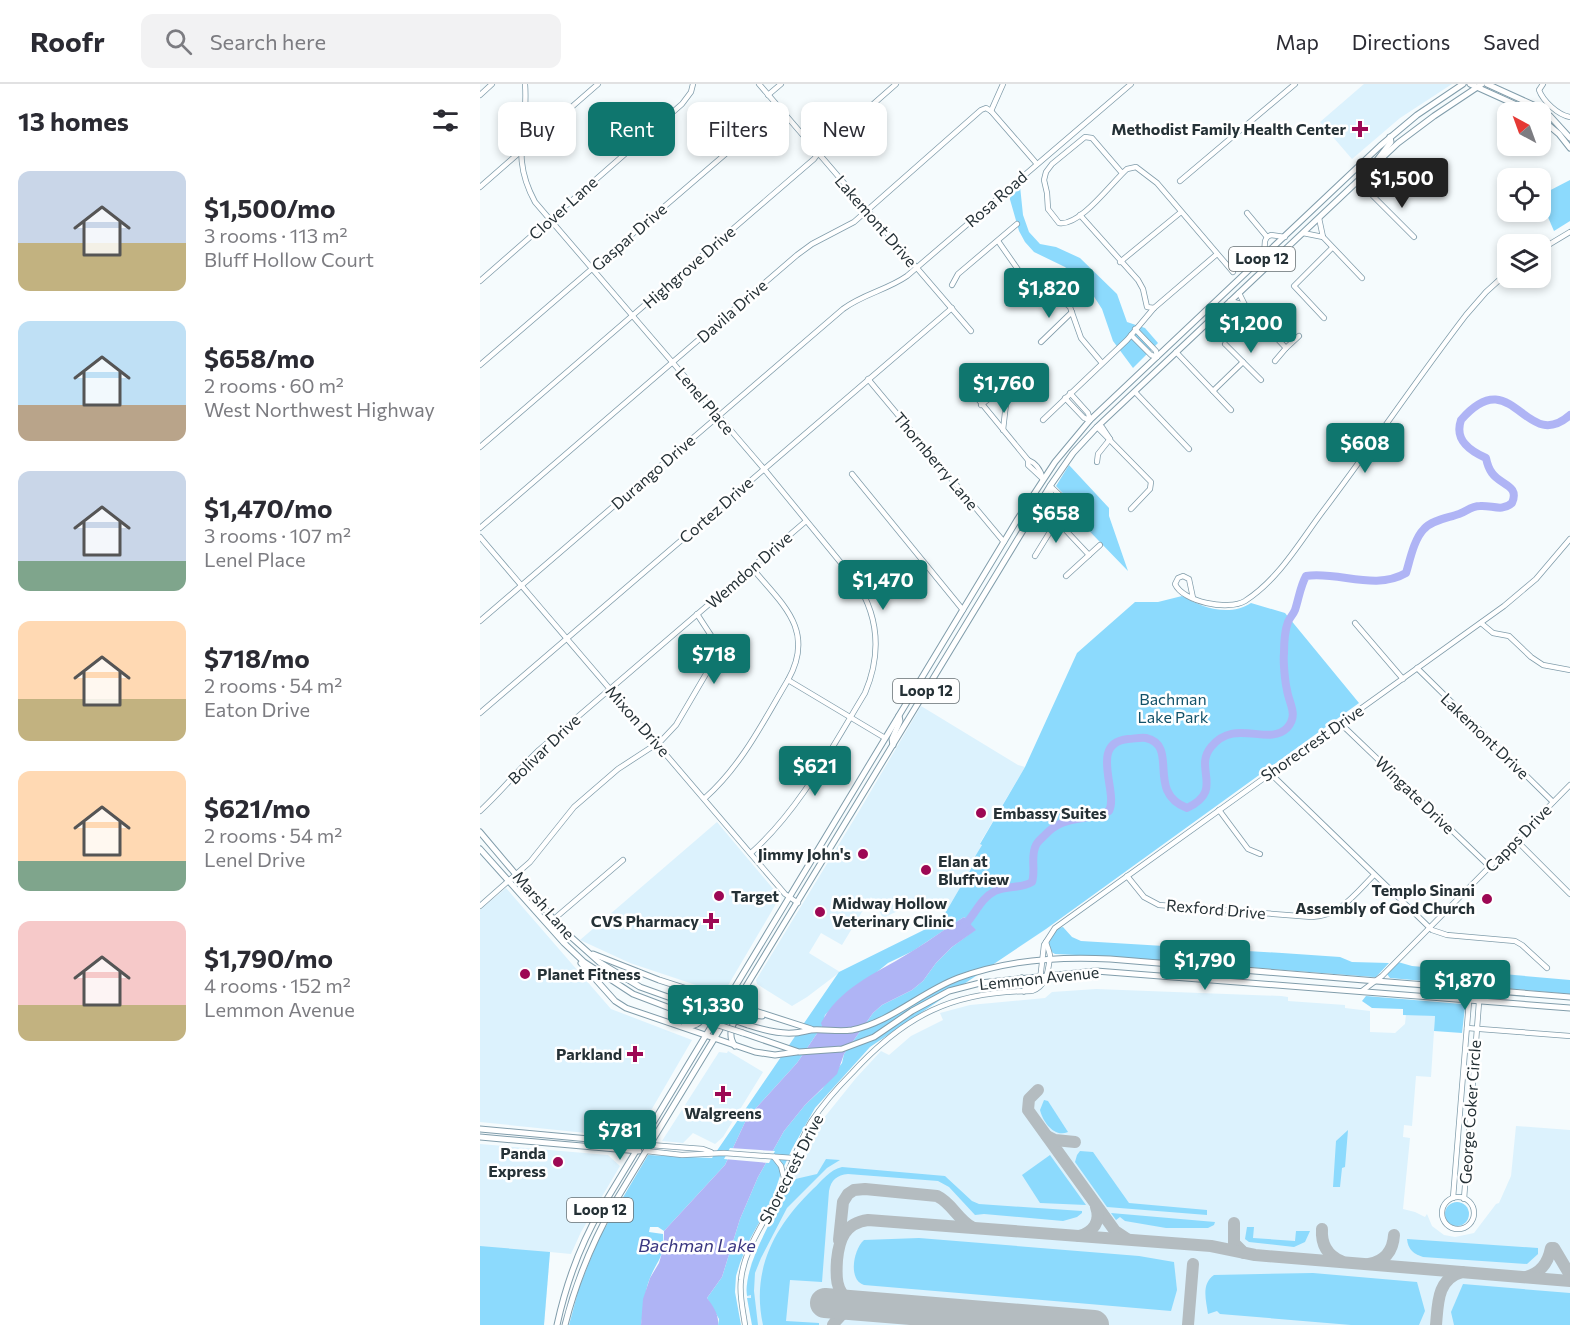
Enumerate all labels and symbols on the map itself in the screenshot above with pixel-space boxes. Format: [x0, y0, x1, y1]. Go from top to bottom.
north arrow [1497, 102, 1551, 156]
place label: Methodist Family Health Center [1111, 119, 1346, 138]
marker: Methodist Family Health Center [1351, 120, 1369, 138]
pin: $1,500 [1353, 158, 1451, 209]
street label: Rosa Road [961, 167, 1030, 231]
street label: Lakemont Drive [831, 171, 921, 270]
street label: Clover Lane [525, 172, 601, 243]
street label: Gaspar Drive [587, 199, 670, 274]
street label: Highgrove Drive [639, 221, 739, 312]
road number: Loop 12 [1229, 247, 1295, 271]
pin: $1,820 [1000, 268, 1098, 319]
street label: Davila Drive [693, 275, 771, 346]
pin: $1,200 [1202, 303, 1300, 354]
street label: Lenel Place [672, 363, 739, 438]
pin: $1,760 [955, 363, 1053, 414]
street label: Thornberry Lane [890, 408, 983, 513]
pin: $608 [1329, 423, 1401, 474]
street label: Durango Drive [607, 430, 698, 513]
street label: Cortez Drive [675, 472, 756, 547]
pin: $658 [1020, 493, 1092, 544]
street label: Wemdon Drive [702, 527, 795, 612]
pin: $1,470 [834, 560, 932, 611]
pin: $718 [678, 634, 750, 685]
road number: Loop 12 [893, 679, 959, 703]
street label: Mixon Drive [602, 681, 674, 760]
park label: Bachman Lake Park [1138, 689, 1209, 726]
street label: Lakemont Drive [1437, 689, 1533, 783]
street label: Shorecrest Drive [1257, 700, 1367, 785]
street label: Bolivar Drive [504, 710, 584, 788]
pin: $621 [779, 746, 851, 797]
street label: Wingate Drive [1372, 752, 1459, 837]
street label: Capps Drive [1481, 800, 1555, 876]
place label: Embassy Suites [993, 803, 1107, 822]
marker: Embassy Suites [974, 806, 988, 820]
place label: Jimmy John's [758, 844, 851, 863]
marker: Jimmy John's [856, 847, 870, 861]
place label: Elan at Bluffview [938, 851, 1010, 888]
marker: Elan at Bluffview [919, 863, 933, 877]
street label: Marsh Lane [510, 867, 579, 943]
place label: Templo Sinani Assembly of God Church [1295, 880, 1475, 917]
place label: Target [731, 886, 779, 905]
marker: Target [712, 889, 726, 903]
marker: Templo Sinani Assembly of God Church [1480, 892, 1494, 906]
place label: Midway Hollow Veterinary Clinic [832, 893, 954, 930]
street label: Rexford Drive [1166, 895, 1267, 922]
marker: Midway Hollow Veterinary Clinic [813, 905, 827, 919]
place label: CVS Pharmacy [591, 911, 699, 930]
marker: CVS Pharmacy [704, 914, 718, 928]
pin: $1,790 [1156, 940, 1254, 991]
pin: $1,870 [1416, 960, 1514, 1011]
street label: Lemmon Avenue [978, 962, 1100, 993]
place label: Planet Fitness [537, 964, 641, 983]
marker: Planet Fitness [518, 967, 532, 981]
pin: $1,330 [664, 985, 762, 1036]
street label: George Coker Circle [1455, 1039, 1484, 1185]
place label: Parkland [556, 1044, 622, 1063]
marker: Parkland [626, 1045, 644, 1063]
marker: Walgreens [716, 1087, 730, 1101]
place label: Walgreens [684, 1103, 762, 1122]
pin: $781 [584, 1110, 656, 1161]
street label: Shorecrest Drive [755, 1111, 826, 1227]
place label: Panda Express [488, 1143, 546, 1180]
marker: Panda Express [551, 1155, 565, 1169]
road number: Loop 12 [567, 1198, 633, 1222]
water label: Bachman Lake [638, 1234, 756, 1256]

